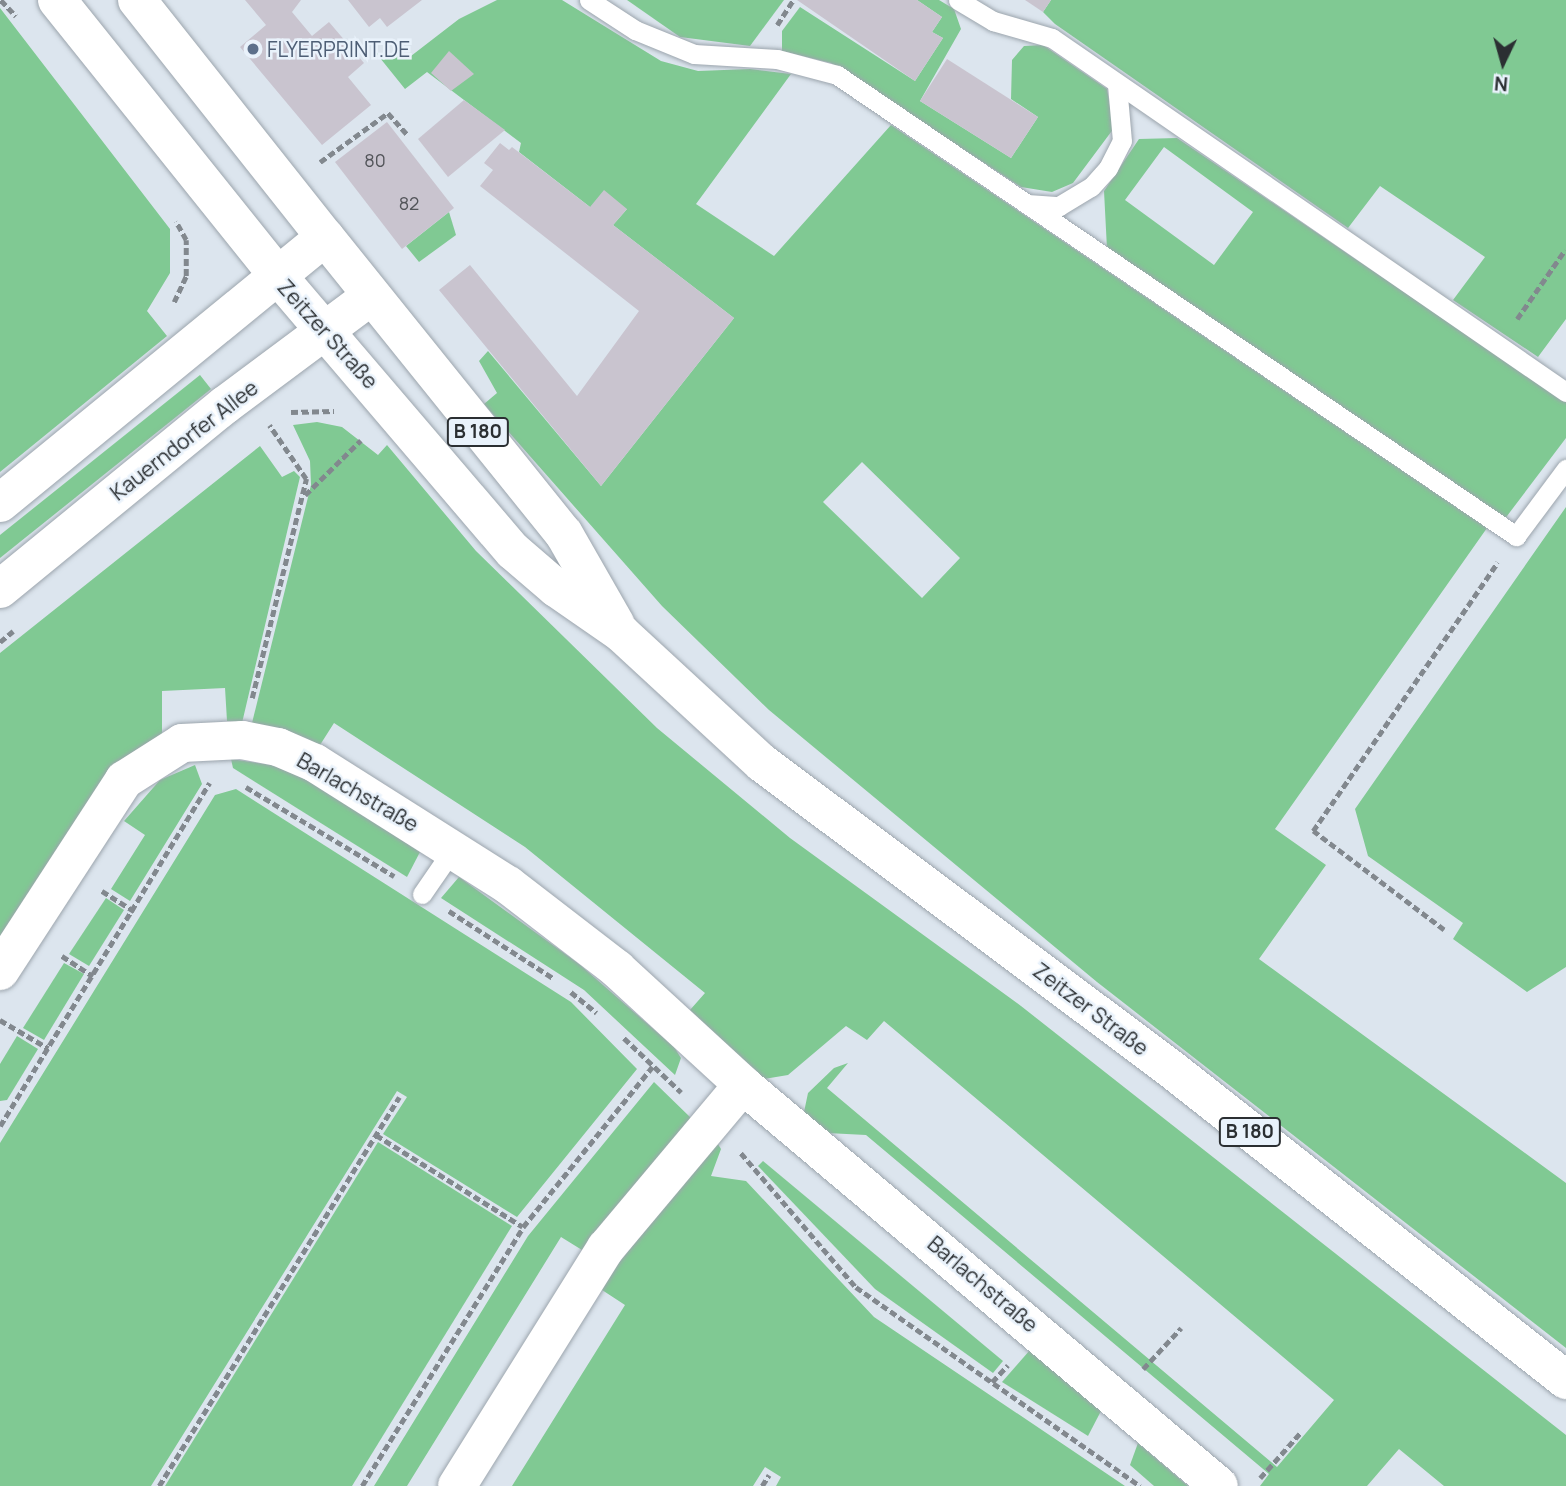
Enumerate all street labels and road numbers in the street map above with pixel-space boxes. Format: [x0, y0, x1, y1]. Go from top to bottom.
street label: Zeitzer Straße [273, 274, 383, 394]
street label: Kauerndorfer Allee [105, 375, 263, 505]
road number: B 180 [447, 416, 510, 448]
street label: Barlachstraße [293, 747, 423, 837]
street label: Zeitzer Straße [1028, 957, 1154, 1061]
road number: B 180 [1218, 1116, 1282, 1148]
street label: Barlachstraße [923, 1231, 1043, 1337]

